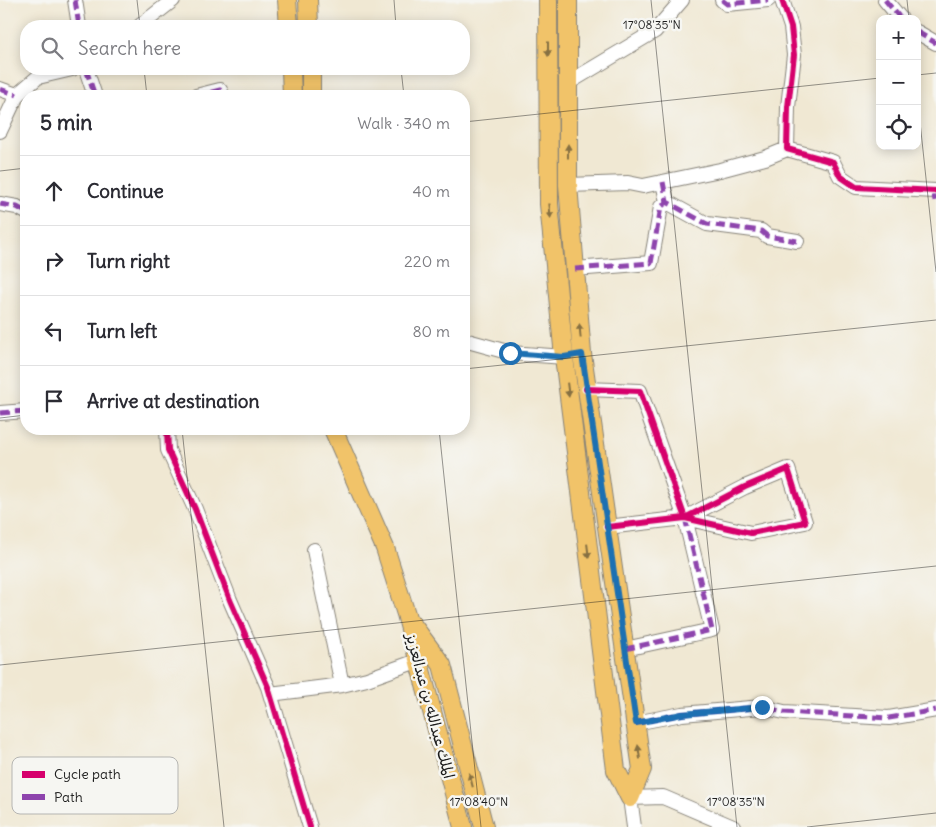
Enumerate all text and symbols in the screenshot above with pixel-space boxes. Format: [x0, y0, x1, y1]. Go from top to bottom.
map controls [876, 15, 921, 150]
button: + [876, 15, 921, 60]
text: 17°08'35"N [623, 17, 681, 32]
search box [20, 20, 470, 75]
icon: search [38, 34, 66, 62]
text: Search here [78, 36, 181, 60]
one-way arrow [544, 41, 552, 57]
button: − [876, 60, 921, 105]
button: locate [876, 105, 921, 150]
text: 5 min [40, 109, 92, 136]
text: Walk · 340 m [357, 113, 450, 133]
one-way arrow [564, 143, 572, 159]
icon: ahead [40, 177, 68, 205]
text: Continue [87, 179, 164, 203]
text: 40 m [412, 181, 450, 201]
one-way arrow [546, 203, 554, 219]
icon: right [40, 247, 68, 275]
text: Turn right [87, 249, 170, 273]
text: 220 m [404, 251, 450, 271]
icon: left [40, 317, 68, 345]
text: Turn left [87, 319, 157, 343]
text: 80 m [412, 321, 450, 341]
one-way arrow [576, 323, 584, 339]
route start [499, 342, 522, 365]
one-way arrow [564, 383, 572, 399]
icon: arrive [40, 387, 68, 415]
text: Arrive at destination [87, 389, 260, 413]
one-way arrow [584, 544, 592, 560]
street label: الملك عبدالله بن عبدالعزيز [401, 629, 459, 781]
route end [751, 696, 774, 719]
one-way arrow [635, 743, 643, 759]
legend [12, 757, 178, 814]
text: Cycle path [54, 765, 121, 783]
one-way arrow [467, 772, 475, 787]
text: Path [54, 788, 83, 806]
text: 17°08'40"N [450, 794, 508, 809]
text: 17°08'35"N [707, 794, 765, 809]

